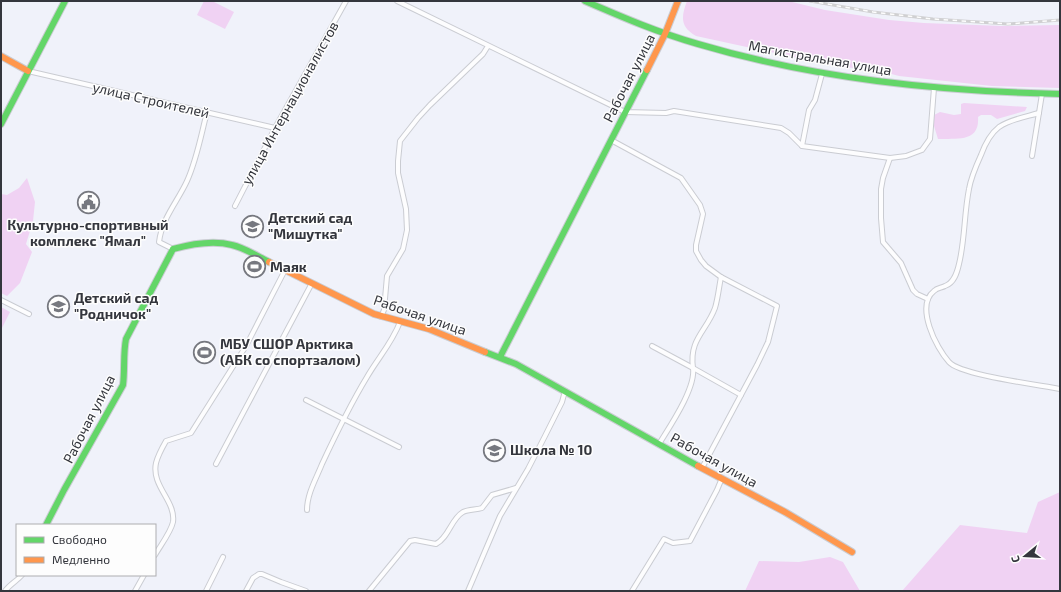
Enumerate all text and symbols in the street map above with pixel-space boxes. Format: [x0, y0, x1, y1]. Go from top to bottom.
street label: улица Интернационалистов [237, 18, 342, 187]
street label: Рабочая улица [599, 31, 658, 125]
street label: Магистральная улица [747, 37, 893, 78]
street label: улица Строителей [91, 78, 211, 121]
public building icon: Культурно-спортивный комплекс "Ямал" [75, 190, 101, 216]
place label: Детский сад "Мишутка" [268, 209, 353, 242]
school or university icon: Детский сад "Мишутка" [240, 213, 266, 239]
place label: Культурно-спортивный комплекс "Ямал" [7, 216, 169, 249]
sports icon: Маяк [241, 254, 267, 280]
place label: Маяк [270, 258, 307, 275]
place label: Детский сад "Родничок" [74, 289, 159, 322]
street label: Рабочая улица [372, 291, 469, 338]
school or university icon: Детский сад "Родничок" [46, 293, 72, 319]
place label: МБУ СШОР Арктика (АБК со спортзалом) [220, 335, 361, 368]
sports icon: МБУ СШОР Арктика (АБК со спортзалом) [191, 339, 217, 365]
street label: Рабочая улица [59, 372, 118, 466]
street label: Рабочая улица [668, 429, 761, 491]
school or university icon: Школа № 10 [482, 437, 508, 463]
place label: Школа № 10 [510, 441, 593, 458]
legend [16, 524, 156, 576]
text: Свободно [52, 532, 107, 546]
north arrow [1005, 536, 1045, 576]
text: Медленно [52, 552, 110, 566]
text: С [1008, 554, 1022, 564]

